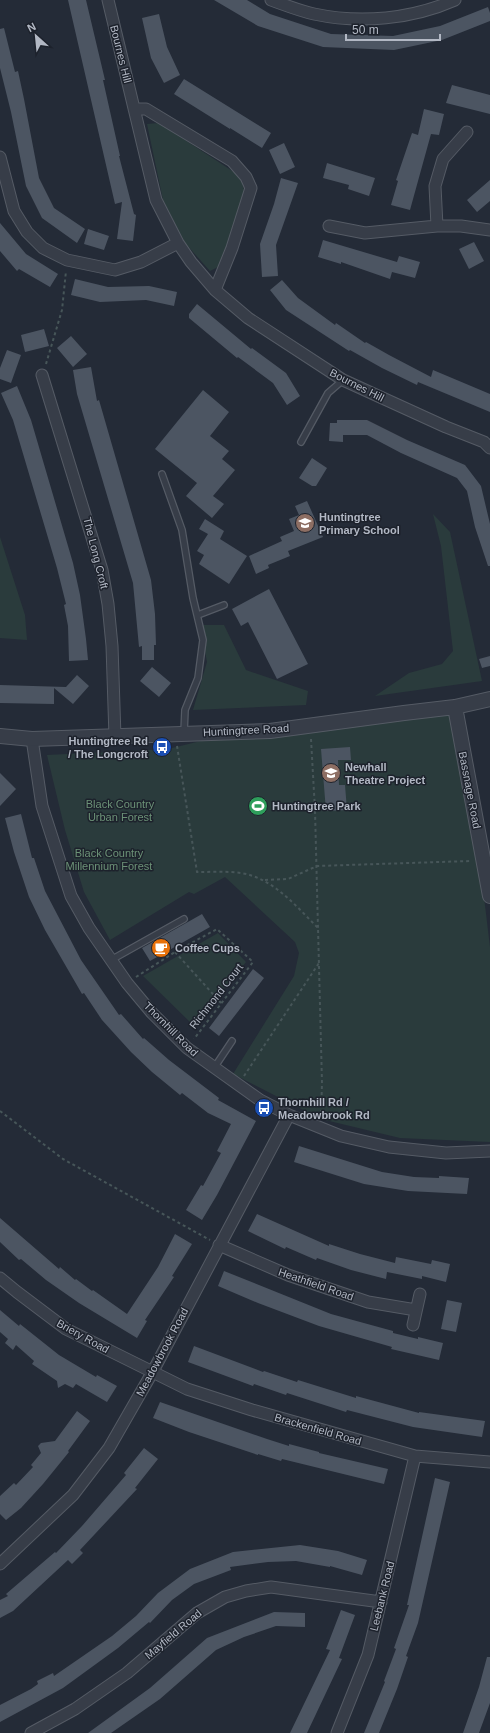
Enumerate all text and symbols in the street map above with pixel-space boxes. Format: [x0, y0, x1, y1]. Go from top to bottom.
north arrow [16, 16, 56, 56]
scale bar [346, 16, 440, 42]
text: N [25, 20, 38, 34]
text: 50 m [352, 23, 379, 37]
street label: Bournes Hill [108, 24, 134, 84]
street label: Bournes Hill [328, 366, 386, 404]
place label: Huntingtree Primary School [319, 511, 400, 536]
school or university icon: Huntingtree Primary School [294, 512, 316, 534]
street label: The Long Croft [81, 516, 111, 590]
street label: Huntingtree Road [203, 722, 289, 738]
place label: Huntingtree Rd / The Longcroft [68, 735, 148, 760]
bus stop icon: Huntingtree Rd / The Longcroft [151, 736, 173, 758]
street label: Bassnage Road [457, 750, 483, 830]
place label: Newhall Theatre Project [345, 761, 425, 786]
school or university icon: Newhall Theatre Project [320, 762, 342, 784]
sports icon: Huntingtree Park [247, 795, 269, 817]
park label: Black Country Urban Forest [86, 798, 155, 823]
place label: Huntingtree Park [272, 800, 362, 812]
park label: Black Country Millennium Forest [66, 847, 152, 872]
cafe icon: Coffee Cups [150, 937, 172, 959]
place label: Coffee Cups [175, 942, 240, 954]
street label: Richmond Court [187, 961, 245, 1031]
street label: Thornhill Road [141, 999, 201, 1059]
place label: Thornhill Rd / Meadowbrook Rd [278, 1096, 370, 1121]
bus stop icon: Thornhill Rd / Meadowbrook Rd [253, 1097, 275, 1119]
street label: Heathfield Road [277, 1265, 355, 1303]
street label: Meadowbrook Road [134, 1306, 190, 1398]
street label: Briery Road [55, 1317, 111, 1355]
street label: Brackenfield Road [273, 1411, 363, 1447]
street label: Leebank Road [368, 1560, 396, 1632]
street label: Mayfield Road [142, 1607, 204, 1661]

